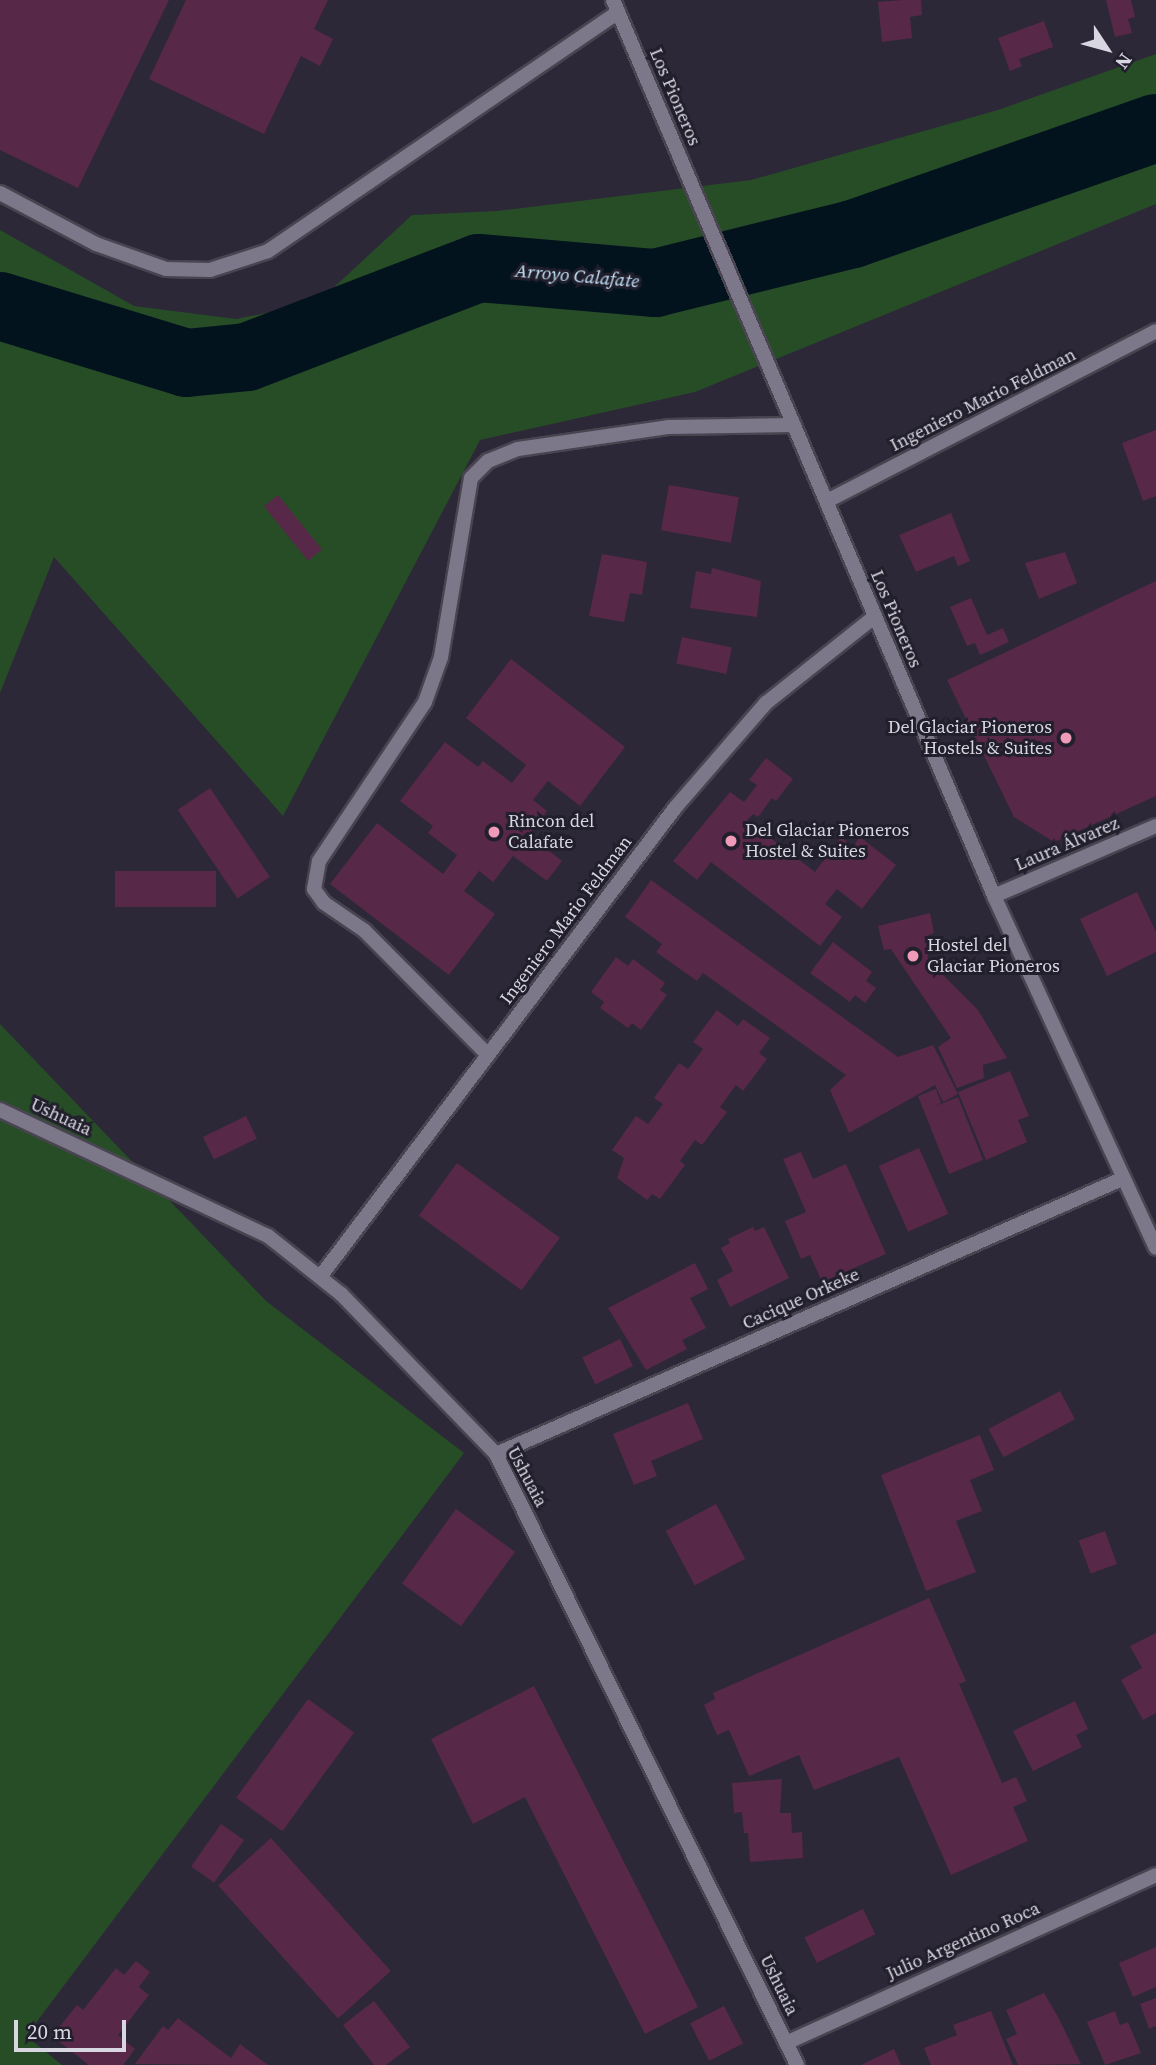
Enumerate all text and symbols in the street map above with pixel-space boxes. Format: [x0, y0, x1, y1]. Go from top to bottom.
north arrow [1072, 14, 1142, 84]
street label: Los Pioneros [645, 45, 705, 149]
text: N [1109, 48, 1139, 75]
water label: Arroyo Calafate [514, 259, 640, 293]
street label: Ingeniero Mario Feldman [887, 344, 1079, 456]
street label: Los Pioneros [866, 567, 926, 671]
place label: Del Glaciar Pioneros Hostels & Suites [888, 717, 1052, 760]
marker: Del Glaciar Pioneros Hostels & Suites [1058, 730, 1074, 746]
place label: Rincon del Calafate [508, 811, 594, 854]
street label: Laura Álvarez [1012, 812, 1122, 876]
place label: Del Glaciar Pioneros Hostel & Suites [745, 820, 909, 862]
marker: Rincon del Calafate [486, 824, 502, 840]
street label: Ingeniero Mario Feldman [496, 832, 636, 1008]
marker: Del Glaciar Pioneros Hostel & Suites [723, 833, 739, 849]
place label: Hostel del Glaciar Pioneros [927, 935, 1060, 978]
marker: Hostel del Glaciar Pioneros [905, 948, 921, 964]
street label: Ushuaia [27, 1093, 95, 1141]
street label: Cacique Orkeke [739, 1264, 863, 1334]
street label: Ushuaia [502, 1443, 552, 1511]
street label: Julio Argentino Roca [883, 1897, 1043, 1985]
street label: Ushuaia [755, 1951, 803, 2019]
scale bar [18, 2006, 130, 2050]
text: 20 m [27, 2017, 72, 2046]

